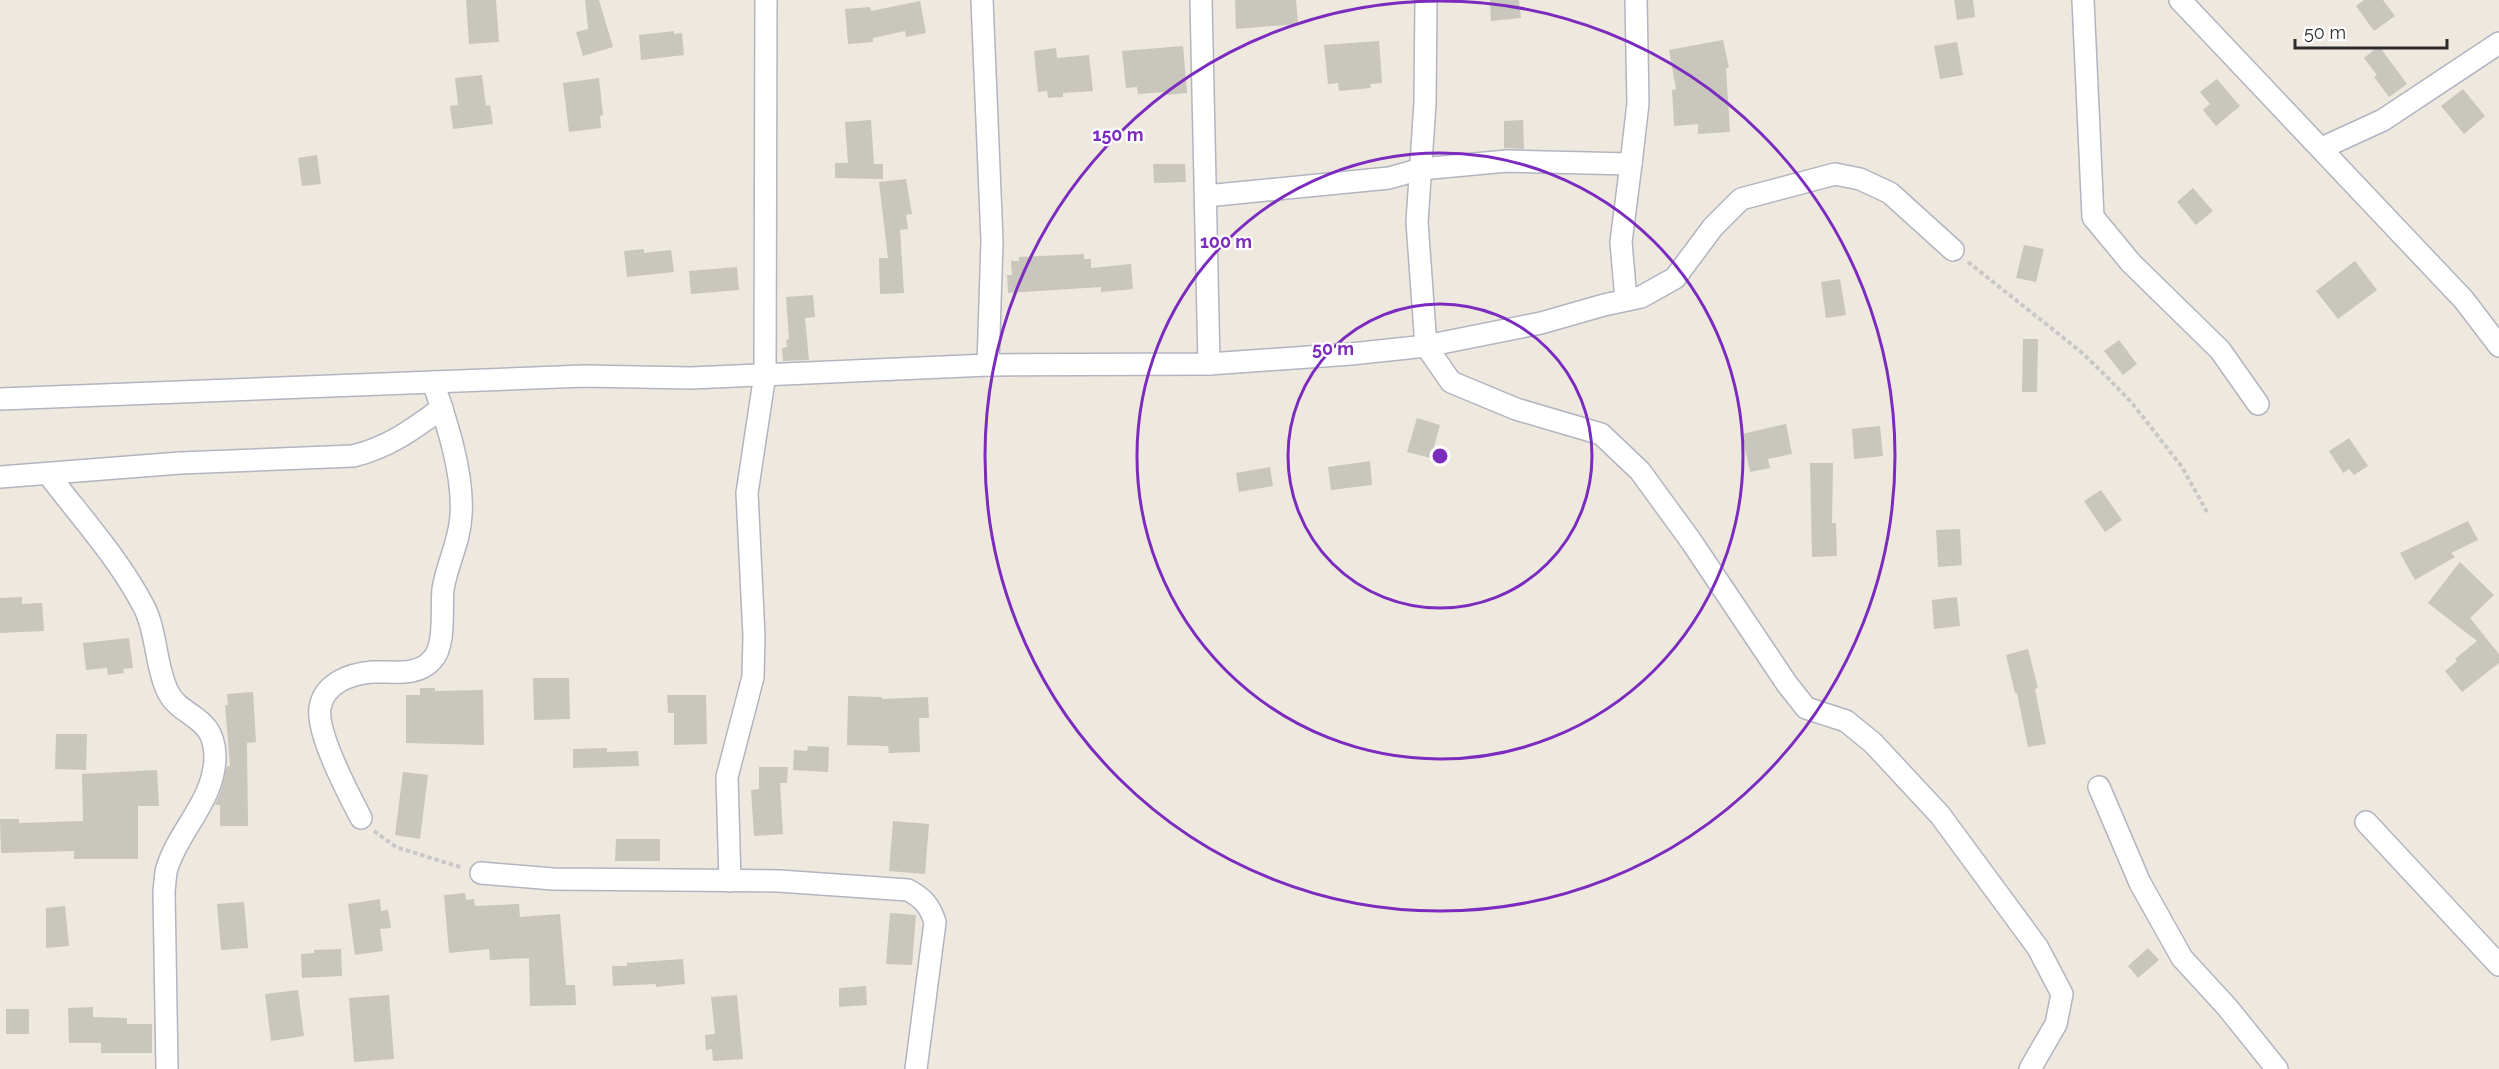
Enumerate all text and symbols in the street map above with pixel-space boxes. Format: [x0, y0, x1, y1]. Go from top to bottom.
scale bar [2295, 12, 2446, 50]
text: 50 m [2304, 22, 2346, 43]
text: 150 m [1093, 124, 1144, 145]
text: 100 m [1200, 231, 1252, 252]
text: 50 m [1312, 338, 1354, 359]
centre of rings [1430, 446, 1450, 466]

